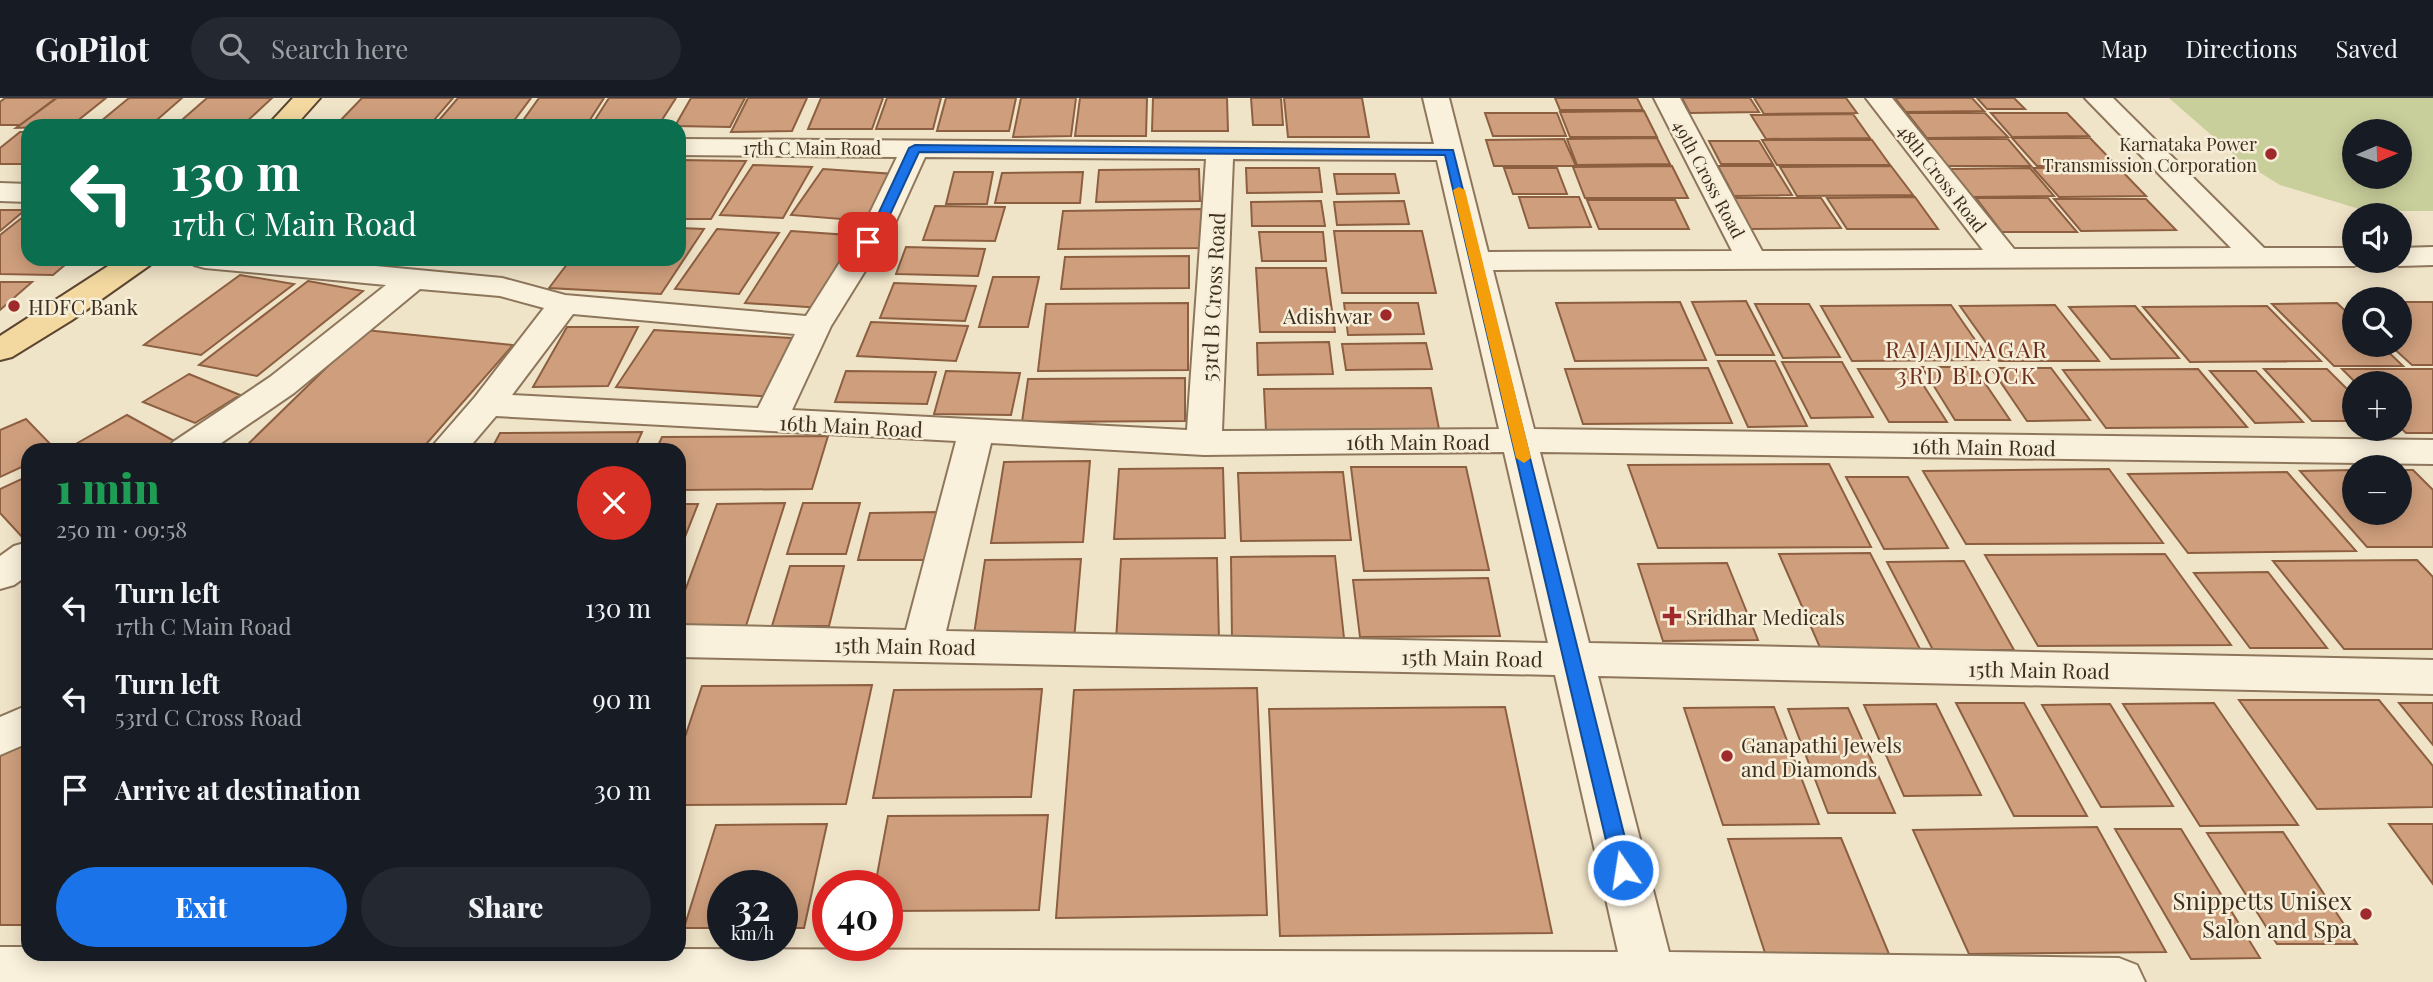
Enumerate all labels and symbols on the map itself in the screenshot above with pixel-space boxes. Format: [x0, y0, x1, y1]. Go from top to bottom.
street label: 49th Cross Road [1668, 116, 1751, 243]
street label: 48th Cross Road [1892, 119, 1992, 237]
north arrow [2342, 119, 2412, 189]
place label: Karnataka Power Transmission Corporation [2043, 132, 2257, 177]
street label: 17th C Main Road [743, 136, 882, 160]
marker: Karnataka Power Transmission Corporation [2263, 146, 2279, 162]
pin [838, 212, 898, 272]
street label: 53rd B Cross Road [1194, 212, 1230, 382]
place label: HDFC Bank [28, 292, 138, 320]
marker: HDFC Bank [6, 298, 22, 314]
place label: Adishwar [1282, 301, 1373, 329]
marker: Adishwar [1378, 307, 1394, 323]
district label: RAJAJINAGAR 3RD BLOCK [1885, 333, 2049, 390]
street label: 16th Main Road [778, 407, 924, 443]
street label: 16th Main Road [1346, 427, 1490, 455]
street label: 16th Main Road [1912, 431, 2056, 461]
place label: Sridhar Medicals [1686, 602, 1845, 630]
marker: Sridhar Medicals [1664, 608, 1680, 624]
street label: 15th Main Road [834, 630, 976, 660]
street label: 15th Main Road [1401, 642, 1543, 672]
street label: 15th Main Road [1968, 654, 2110, 684]
place label: Ganapathi Jewels and Diamonds [1741, 730, 1902, 782]
marker: Ganapathi Jewels and Diamonds [1719, 748, 1735, 764]
position arrow [1586, 833, 1660, 907]
speed limit sign: 40 [812, 870, 903, 961]
place label: Snippetts Unisex Salon and Spa [2173, 884, 2353, 944]
marker: Snippetts Unisex Salon and Spa [2358, 906, 2374, 922]

